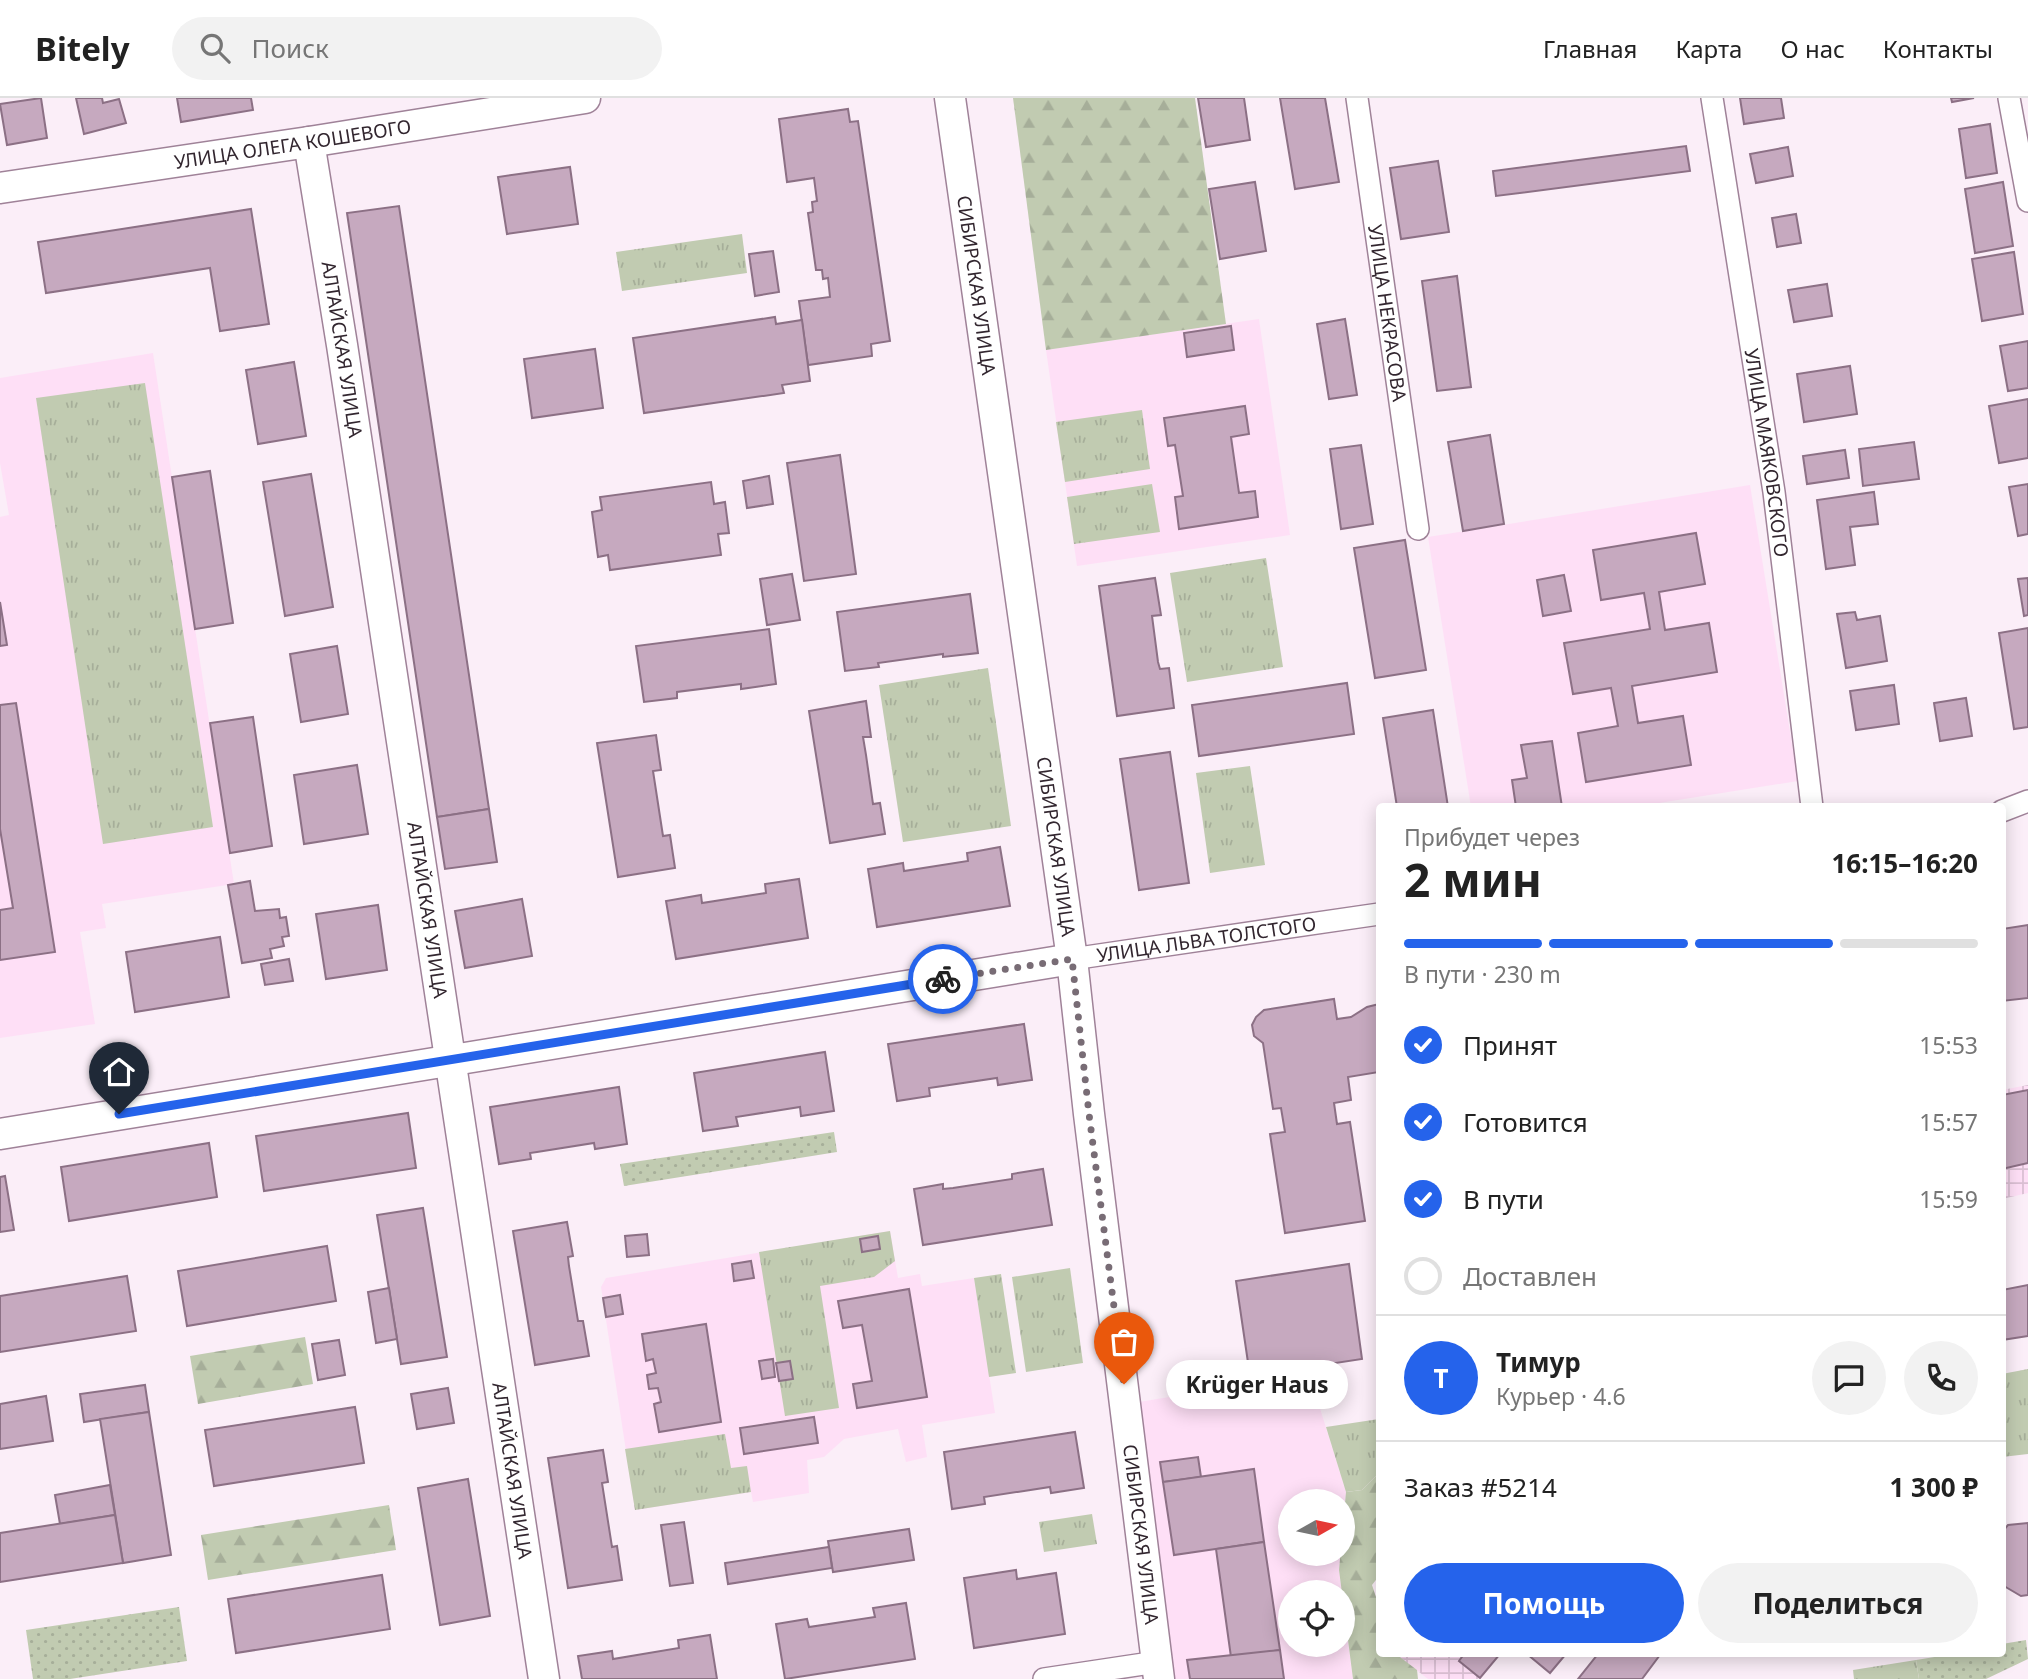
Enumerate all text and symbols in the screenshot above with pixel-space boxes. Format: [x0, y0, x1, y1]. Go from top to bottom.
search box [172, 17, 662, 80]
text: Bitely [35, 26, 130, 71]
icon: search [196, 29, 234, 67]
text: Поиск [252, 30, 329, 66]
text: Главная [1543, 32, 1637, 65]
text: Карта [1675, 32, 1742, 65]
text: О нас [1780, 32, 1845, 65]
text: Контакты [1883, 32, 1993, 65]
street label: УЛИЦА ОЛЕГА КОШЕВОГО [173, 113, 413, 175]
street label: СИБИРСКАЯ УЛИЦА [951, 194, 1002, 378]
street label: УЛИЦА НЕКРАСОВА [1362, 223, 1413, 404]
street label: АЛТАЙСКАЯ УЛИЦА [316, 259, 369, 440]
street label: УЛИЦА МАЯКОВСКОГО [1739, 347, 1795, 558]
street label: СИБИРСКАЯ УЛИЦА [1030, 755, 1082, 939]
street label: АЛТАЙСКАЯ УЛИЦА [401, 820, 454, 1001]
text: Прибудет через [1404, 821, 1580, 853]
text: 16:15–16:20 [1831, 845, 1978, 881]
text: 2 мин [1404, 848, 1542, 910]
street label: УЛИЦА ЛЬВА ТОЛСТОГО [1095, 910, 1318, 968]
courier [908, 944, 978, 1014]
text: В пути · 230 m [1404, 958, 1561, 990]
icon: bike [924, 960, 962, 998]
icon: check [1404, 1026, 1442, 1064]
text: Принят [1463, 1027, 1557, 1063]
text: 15:53 [1919, 1029, 1978, 1061]
pin [89, 1042, 149, 1114]
icon: home [100, 1053, 138, 1091]
icon: check [1404, 1103, 1442, 1141]
text: Готовится [1463, 1104, 1588, 1140]
text: 15:57 [1919, 1106, 1978, 1138]
icon: check [1404, 1180, 1442, 1218]
text: В пути [1463, 1181, 1544, 1217]
text: 15:59 [1919, 1183, 1978, 1215]
text: Доставлен [1463, 1258, 1597, 1294]
pin [1094, 1312, 1154, 1384]
icon: bag [1105, 1323, 1143, 1361]
button: chat [1812, 1341, 1886, 1415]
button: phone [1904, 1341, 1978, 1415]
text: Тимур [1496, 1344, 1581, 1380]
callout: Krüger Haus [1166, 1360, 1348, 1408]
text: Т [1433, 1360, 1449, 1396]
text: Krüger Haus [1186, 1368, 1328, 1400]
street label: АЛТАЙСКАЯ УЛИЦА [486, 1380, 539, 1561]
text: Курьер · 4.6 [1496, 1380, 1626, 1412]
street label: СИБИРСКАЯ УЛИЦА [1117, 1443, 1165, 1627]
text: Заказ #5214 [1404, 1469, 1557, 1505]
text: 1 300 ₽ [1889, 1469, 1978, 1505]
north arrow [1278, 1489, 1354, 1566]
map controls [1278, 1489, 1355, 1657]
button: Помощь [1404, 1563, 1684, 1643]
button: Поделиться [1698, 1563, 1978, 1643]
button: locate [1278, 1580, 1355, 1657]

